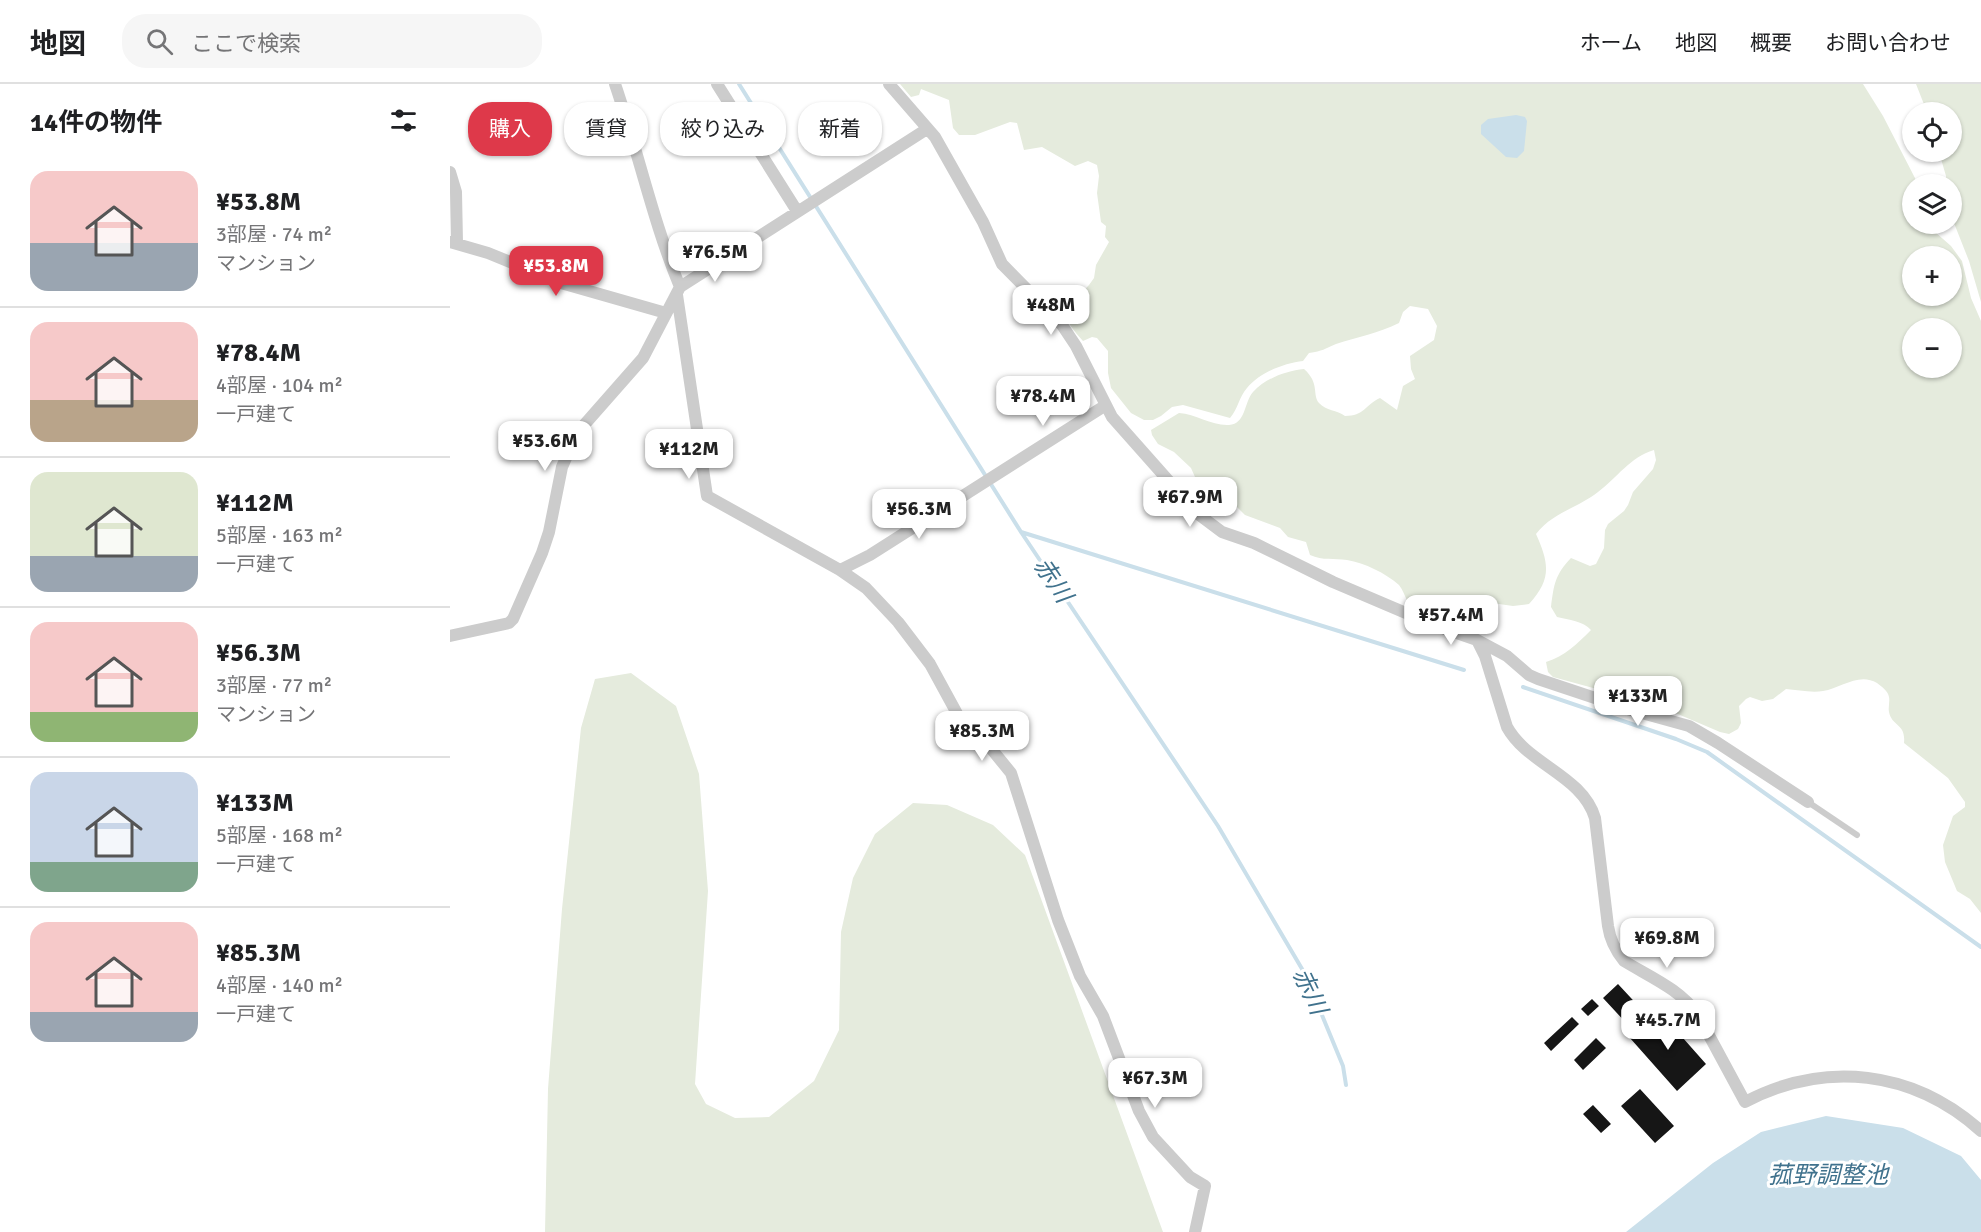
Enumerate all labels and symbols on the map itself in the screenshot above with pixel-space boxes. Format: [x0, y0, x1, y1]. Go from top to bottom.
pin: ¥76.5M [666, 232, 764, 283]
pin: ¥53.8M [507, 246, 605, 297]
pin: ¥48M [1015, 285, 1087, 336]
pin: ¥78.4M [994, 376, 1092, 427]
pin: ¥53.6M [496, 421, 594, 472]
pin: ¥112M [647, 429, 731, 480]
pin: ¥67.9M [1141, 477, 1239, 528]
pin: ¥56.3M [870, 489, 968, 540]
water label: 赤川 [1027, 552, 1081, 611]
pin: ¥57.4M [1402, 595, 1500, 646]
pin: ¥133M [1596, 676, 1680, 727]
pin: ¥85.3M [933, 711, 1031, 762]
pin: ¥69.8M [1618, 918, 1716, 969]
water label: 赤川 [1286, 963, 1335, 1022]
pin: ¥45.7M [1619, 1000, 1717, 1051]
pin: ¥67.3M [1106, 1058, 1204, 1109]
water label: 菰野調整池 [1768, 1160, 1890, 1190]

